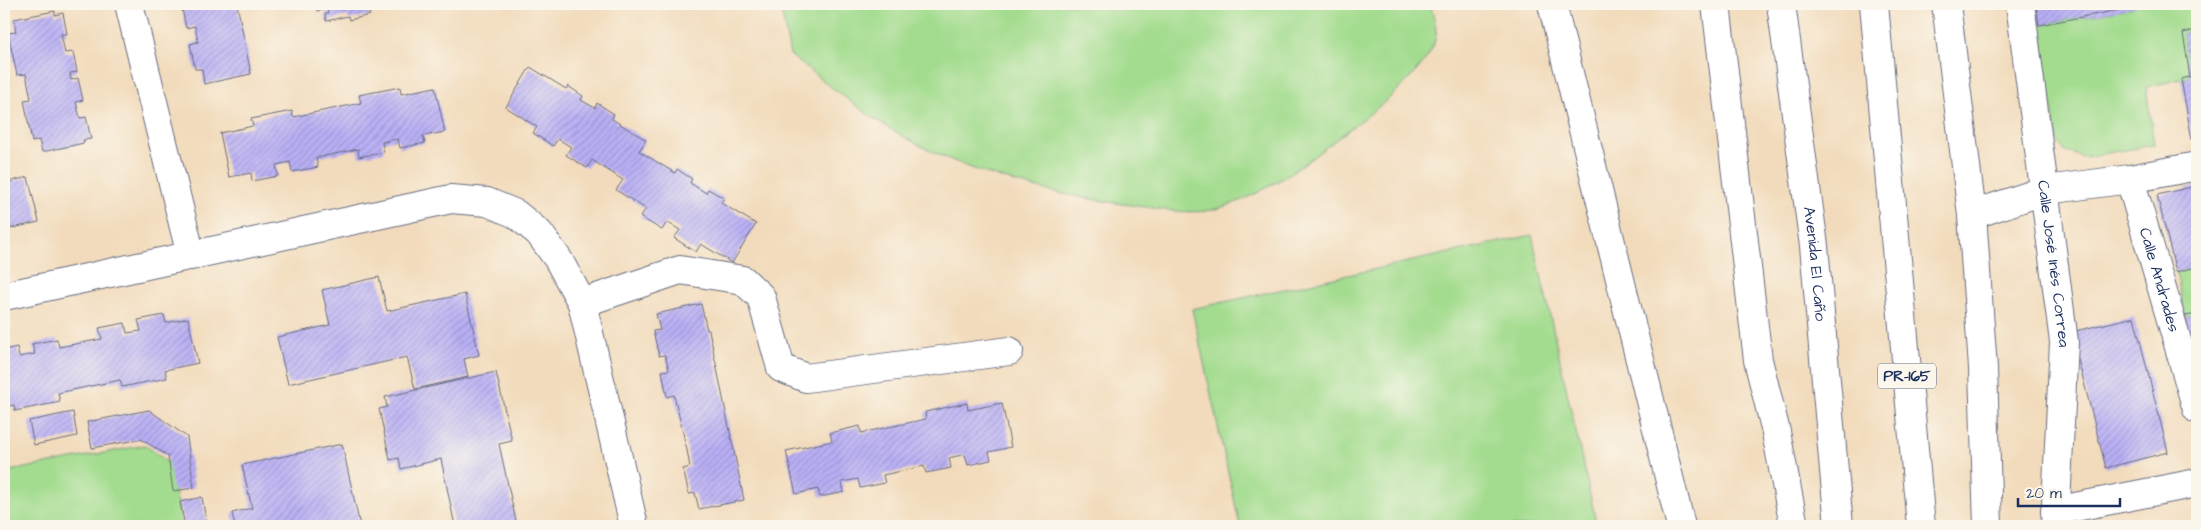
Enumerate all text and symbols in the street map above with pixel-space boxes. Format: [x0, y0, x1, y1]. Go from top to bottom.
street label: Calle José Inés Correa [2032, 179, 2075, 348]
street label: Avenida El Caño [1798, 205, 1832, 322]
street label: Calle Andrades [2134, 225, 2185, 335]
road number: PR-165 [1878, 364, 1936, 388]
scale bar [2018, 475, 2121, 507]
text: 20 m [2026, 483, 2062, 504]

